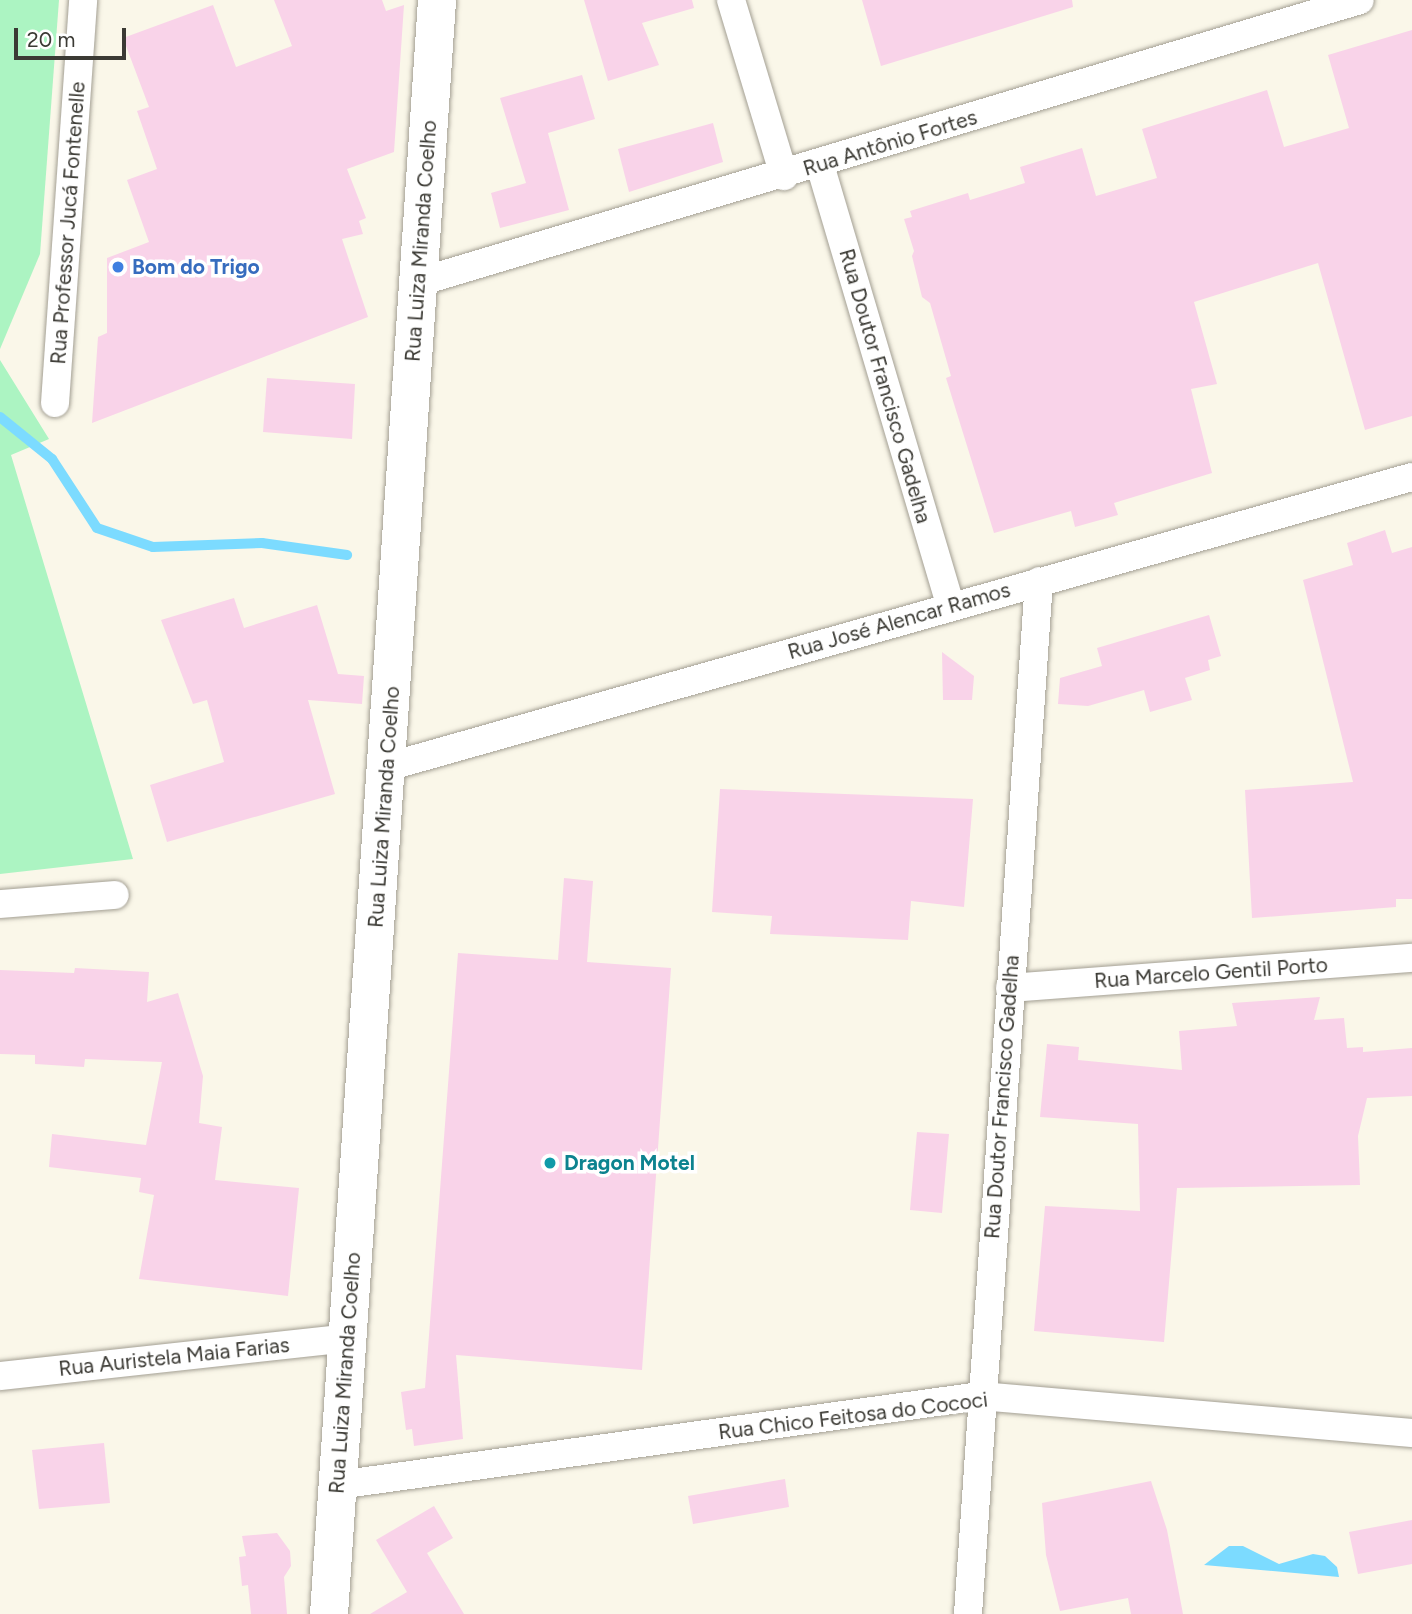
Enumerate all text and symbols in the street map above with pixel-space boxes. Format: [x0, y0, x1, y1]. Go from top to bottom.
scale bar [18, 14, 130, 58]
text: 20 m [27, 27, 75, 52]
street label: Rua Professor Jucá Fontenelle [46, 81, 90, 365]
street label: Rua Antônio Fortes [800, 105, 980, 181]
street label: Rua Luiza Miranda Coelho [400, 119, 442, 363]
street label: Rua Doutor Francisco Gadelha [834, 246, 936, 526]
place label: Bom do Trigo [132, 254, 260, 280]
marker: Bom do Trigo [110, 259, 126, 275]
street label: Rua José Alencar Ramos [785, 577, 1013, 665]
street label: Rua Luiza Miranda Coelho [363, 685, 405, 929]
street label: Rua Marcelo Gentil Porto [1093, 952, 1329, 994]
street label: Rua Doutor Francisco Gadelha [980, 954, 1024, 1240]
place label: Dragon Motel [564, 1150, 695, 1176]
marker: Dragon Motel [542, 1155, 558, 1171]
street label: Rua Luiza Miranda Coelho [324, 1251, 366, 1495]
street label: Rua Auristela Maia Farias [57, 1332, 291, 1382]
street label: Rua Chico Feitosa do Cococi [717, 1387, 989, 1445]

